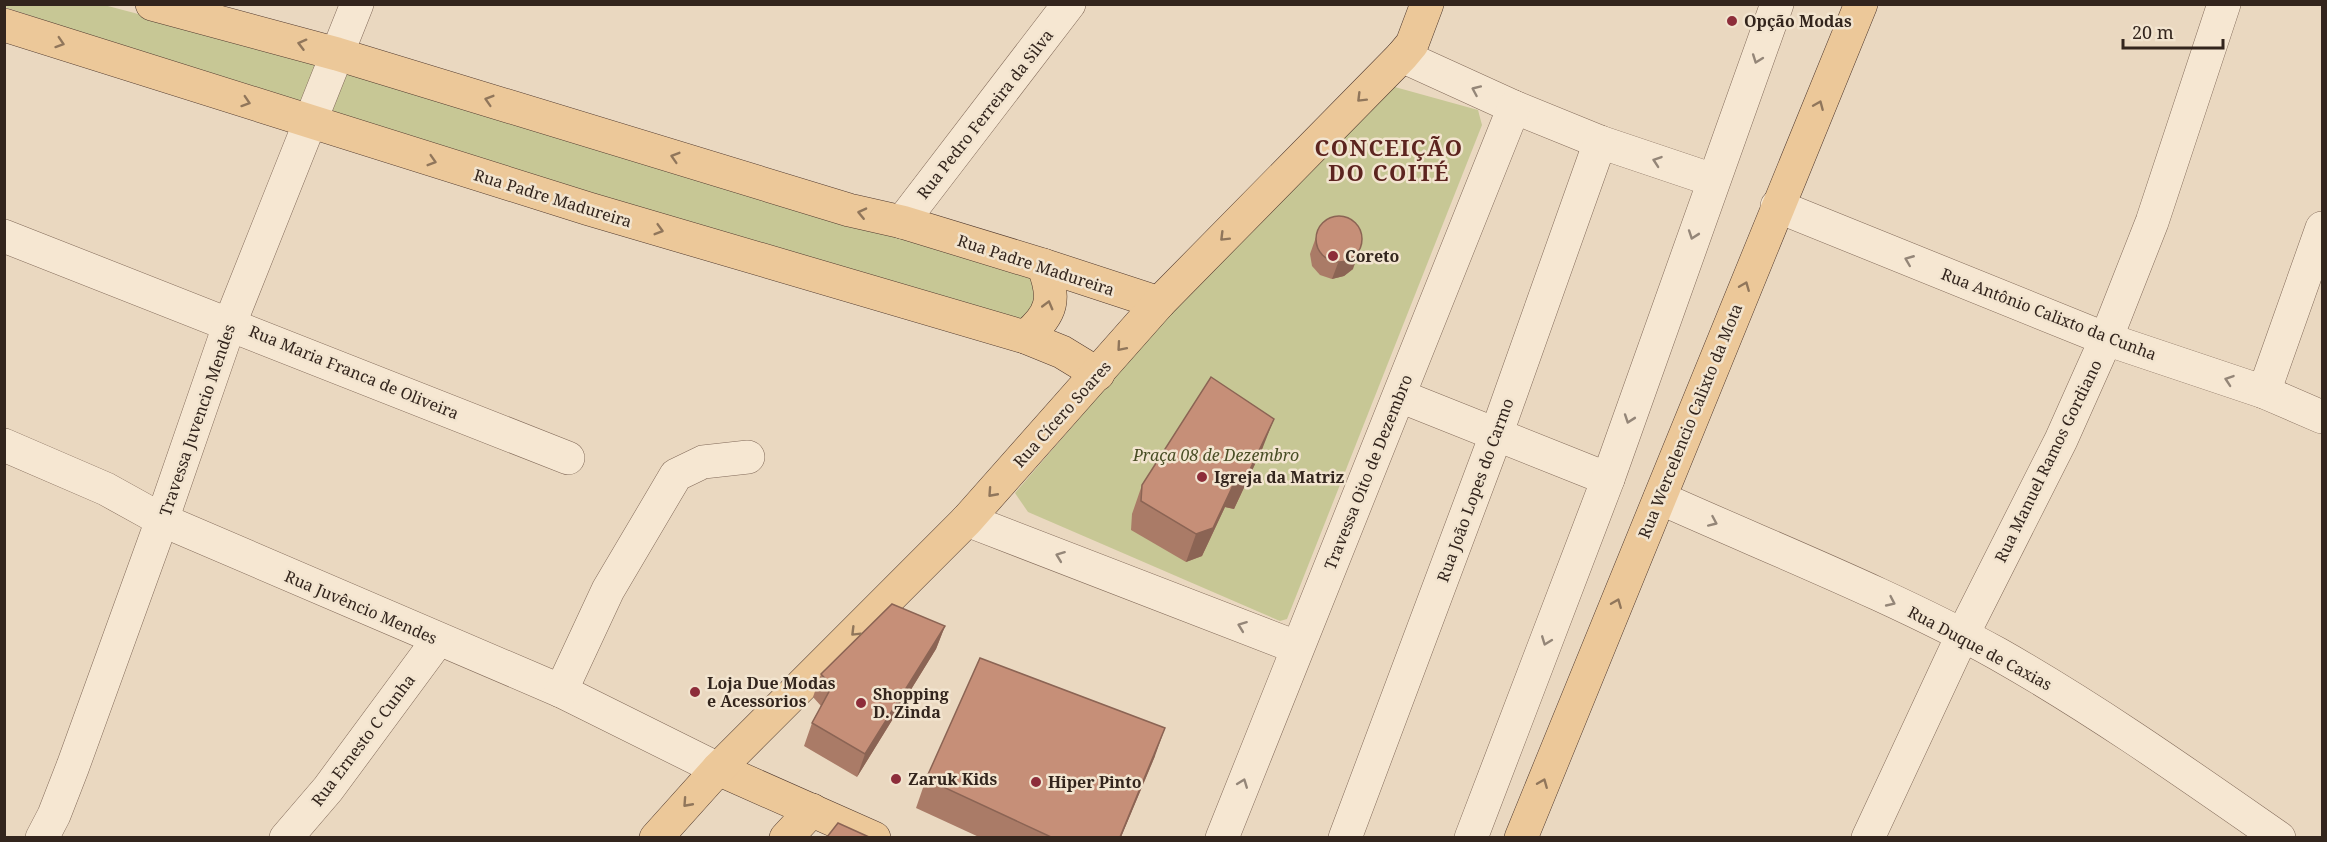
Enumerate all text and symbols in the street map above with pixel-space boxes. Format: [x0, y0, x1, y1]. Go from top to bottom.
place label: Opção Modas [1744, 10, 1852, 32]
scale bar [2123, 12, 2224, 50]
marker: Opção Modas [1725, 14, 1739, 28]
text: 20 m [2132, 20, 2174, 44]
street label: Rua Pedro Ferreira da Silva [912, 25, 1058, 203]
one-way arrow [54, 36, 65, 48]
one-way arrow [297, 39, 307, 52]
one-way arrow [1752, 53, 1764, 64]
one-way arrow [1471, 85, 1482, 97]
one-way arrow [1358, 90, 1369, 101]
one-way arrow [240, 95, 251, 108]
one-way arrow [484, 95, 494, 107]
one-way arrow [1812, 101, 1824, 112]
district label: CONCEIÇÃO DO COITÉ [1315, 132, 1463, 187]
one-way arrow [670, 152, 681, 164]
one-way arrow [426, 154, 437, 166]
one-way arrow [1652, 156, 1663, 169]
street label: Rua Padre Madureira [471, 164, 635, 232]
one-way arrow [857, 207, 867, 220]
one-way arrow [653, 223, 664, 235]
street label: Rua Padre Madureira [955, 229, 1117, 301]
one-way arrow [1221, 229, 1232, 240]
one-way arrow [1688, 229, 1701, 240]
place label: Coreto [1345, 245, 1400, 267]
marker: Coreto [1326, 249, 1340, 263]
one-way arrow [1904, 254, 1915, 267]
street label: Rua Antônio Calixto da Cunha [1938, 263, 2160, 365]
one-way arrow [1738, 281, 1750, 292]
one-way arrow [1041, 300, 1053, 311]
street label: Rua Wercelencio Calixto da Mota [1633, 300, 1747, 542]
street label: Rua Maria Franca de Oliveira [246, 320, 462, 424]
street label: Travessa Juvencio Mendes [154, 321, 240, 519]
one-way arrow [1117, 340, 1128, 351]
street label: Rua Cícero Soares [1008, 356, 1116, 472]
street label: Rua Manuel Ramos Gordiano [1989, 356, 2107, 566]
street label: Travessa Oito de Dezembro [1319, 371, 1417, 573]
one-way arrow [2224, 375, 2235, 388]
street label: Rua João Lopes do Carmo [1431, 395, 1519, 585]
one-way arrow [1624, 413, 1637, 424]
park label: Praça 08 de Dezembro [1132, 444, 1299, 466]
place label: Igreja da Matriz [1214, 466, 1344, 488]
marker: Igreja da Matriz [1195, 470, 1209, 484]
one-way arrow [988, 486, 999, 497]
one-way arrow [1707, 514, 1718, 526]
one-way arrow [1055, 551, 1066, 563]
street label: Rua Juvêncio Mendes [281, 565, 441, 649]
one-way arrow [1884, 594, 1895, 606]
one-way arrow [1610, 598, 1622, 609]
street label: Rua Duque de Caxias [1904, 601, 2056, 695]
one-way arrow [1237, 621, 1248, 633]
one-way arrow [851, 626, 862, 636]
one-way arrow [1541, 635, 1553, 646]
street label: Rua Ernesto C Cunha [306, 670, 420, 810]
place label: Loja Due Modas e Acessorios [707, 672, 836, 712]
place label: Shopping D. Zinda [873, 683, 949, 723]
marker: Loja Due Modas e Acessorios [688, 685, 702, 699]
marker: Shopping D. Zinda [854, 696, 868, 710]
place label: Zaruk Kids [908, 768, 997, 790]
place label: Hiper Pinto [1048, 771, 1142, 793]
marker: Zaruk Kids [889, 772, 903, 786]
marker: Hiper Pinto [1029, 775, 1043, 789]
one-way arrow [1236, 778, 1248, 789]
one-way arrow [1536, 779, 1548, 790]
one-way arrow [683, 797, 694, 807]

